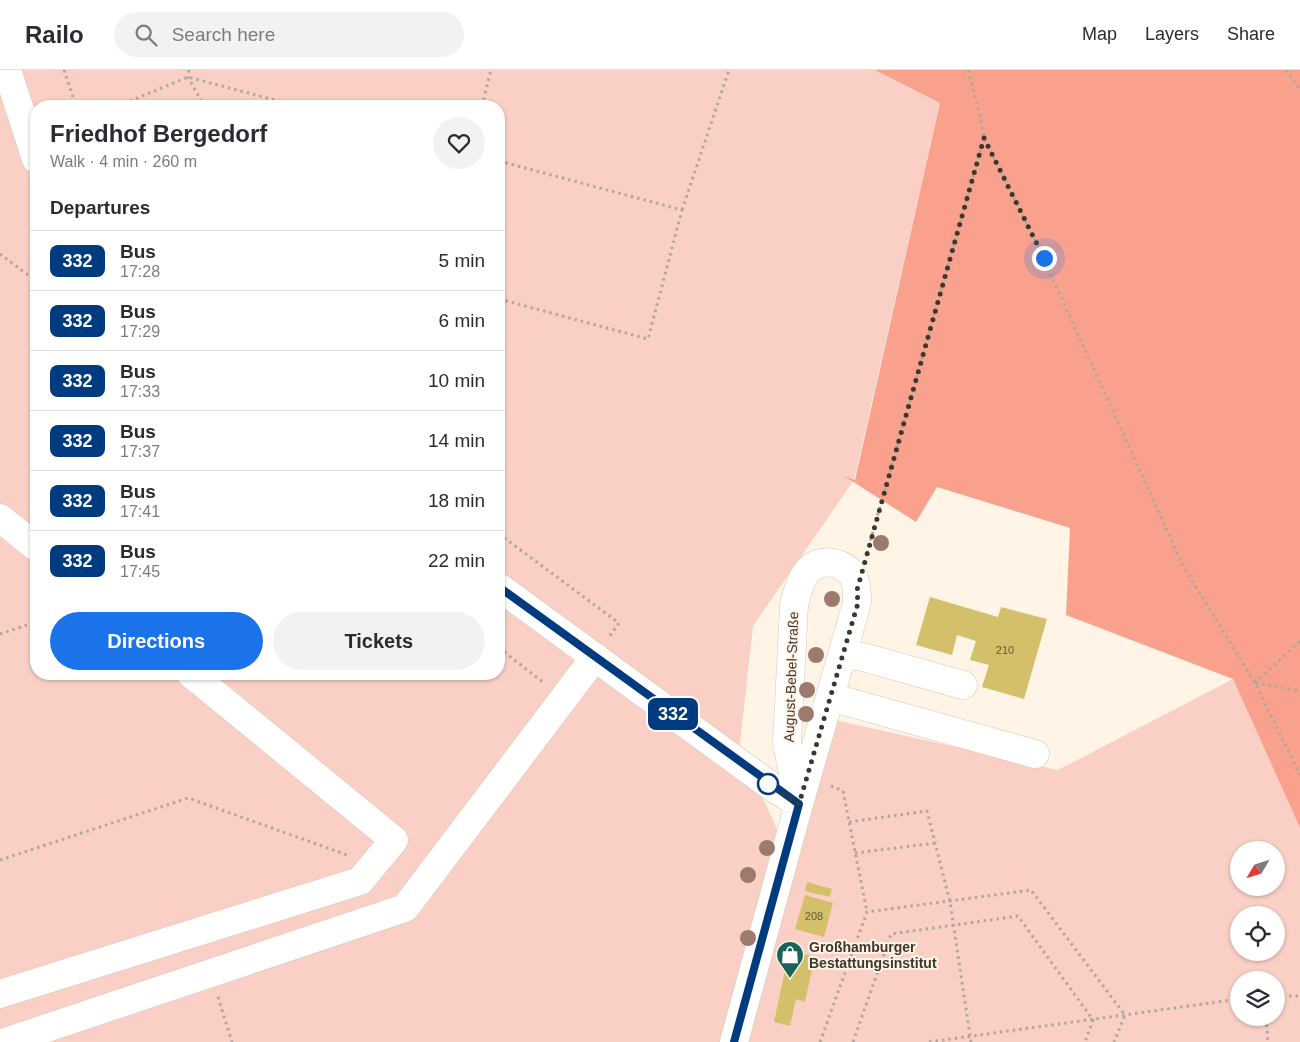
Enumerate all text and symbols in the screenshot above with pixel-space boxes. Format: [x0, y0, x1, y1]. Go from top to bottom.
search box [114, 12, 464, 57]
text: Railo [25, 21, 84, 48]
icon: search [132, 21, 160, 49]
text: Search here [172, 24, 275, 45]
text: Map [1082, 24, 1117, 44]
text: Layers [1145, 24, 1199, 44]
text: Share [1227, 24, 1275, 44]
button: heart [433, 117, 485, 169]
text: Friedhof Bergedorf [50, 120, 267, 147]
text: Walk · 4 min · 260 m [50, 153, 197, 170]
text: Departures [50, 197, 150, 218]
text: Bus [120, 241, 156, 262]
your location [1032, 246, 1057, 271]
text: 5 min [439, 250, 485, 271]
text: 332 [62, 251, 93, 271]
text: 17:28 [120, 263, 160, 280]
text: Bus [120, 301, 156, 322]
text: 6 min [439, 310, 485, 331]
text: 332 [62, 311, 93, 331]
text: 17:29 [120, 323, 160, 340]
text: Bus [120, 361, 156, 382]
text: 10 min [428, 370, 485, 391]
text: 332 [62, 371, 93, 391]
text: 17:33 [120, 383, 160, 400]
text: Bus [120, 421, 156, 442]
text: 14 min [428, 430, 485, 451]
text: 332 [62, 431, 93, 451]
text: 17:37 [120, 443, 160, 460]
text: Bus [120, 481, 156, 502]
text: 18 min [428, 490, 485, 511]
text: 332 [62, 491, 93, 511]
text: 17:41 [120, 503, 160, 520]
text: Bus [120, 541, 156, 562]
text: 22 min [428, 550, 485, 571]
text: 332 [62, 551, 93, 571]
text: 17:45 [120, 563, 160, 580]
street label: August-Bebel-Straße [781, 611, 801, 743]
button: Directions [50, 612, 263, 670]
button: Tickets [273, 612, 485, 670]
house number: 210 [996, 644, 1014, 656]
line badge: 332 [644, 698, 702, 730]
text: 332 [658, 704, 688, 724]
unlabelled marker [757, 773, 779, 795]
north arrow [1230, 841, 1285, 896]
map controls [1230, 841, 1285, 1026]
button: locate [1230, 906, 1285, 961]
house number: 208 [805, 910, 823, 922]
place label: Großhamburger Bestattungsinstitut [809, 939, 937, 971]
shop icon: Großhamburger Bestattungsinstitut [775, 940, 805, 979]
button: layers [1230, 971, 1285, 1026]

